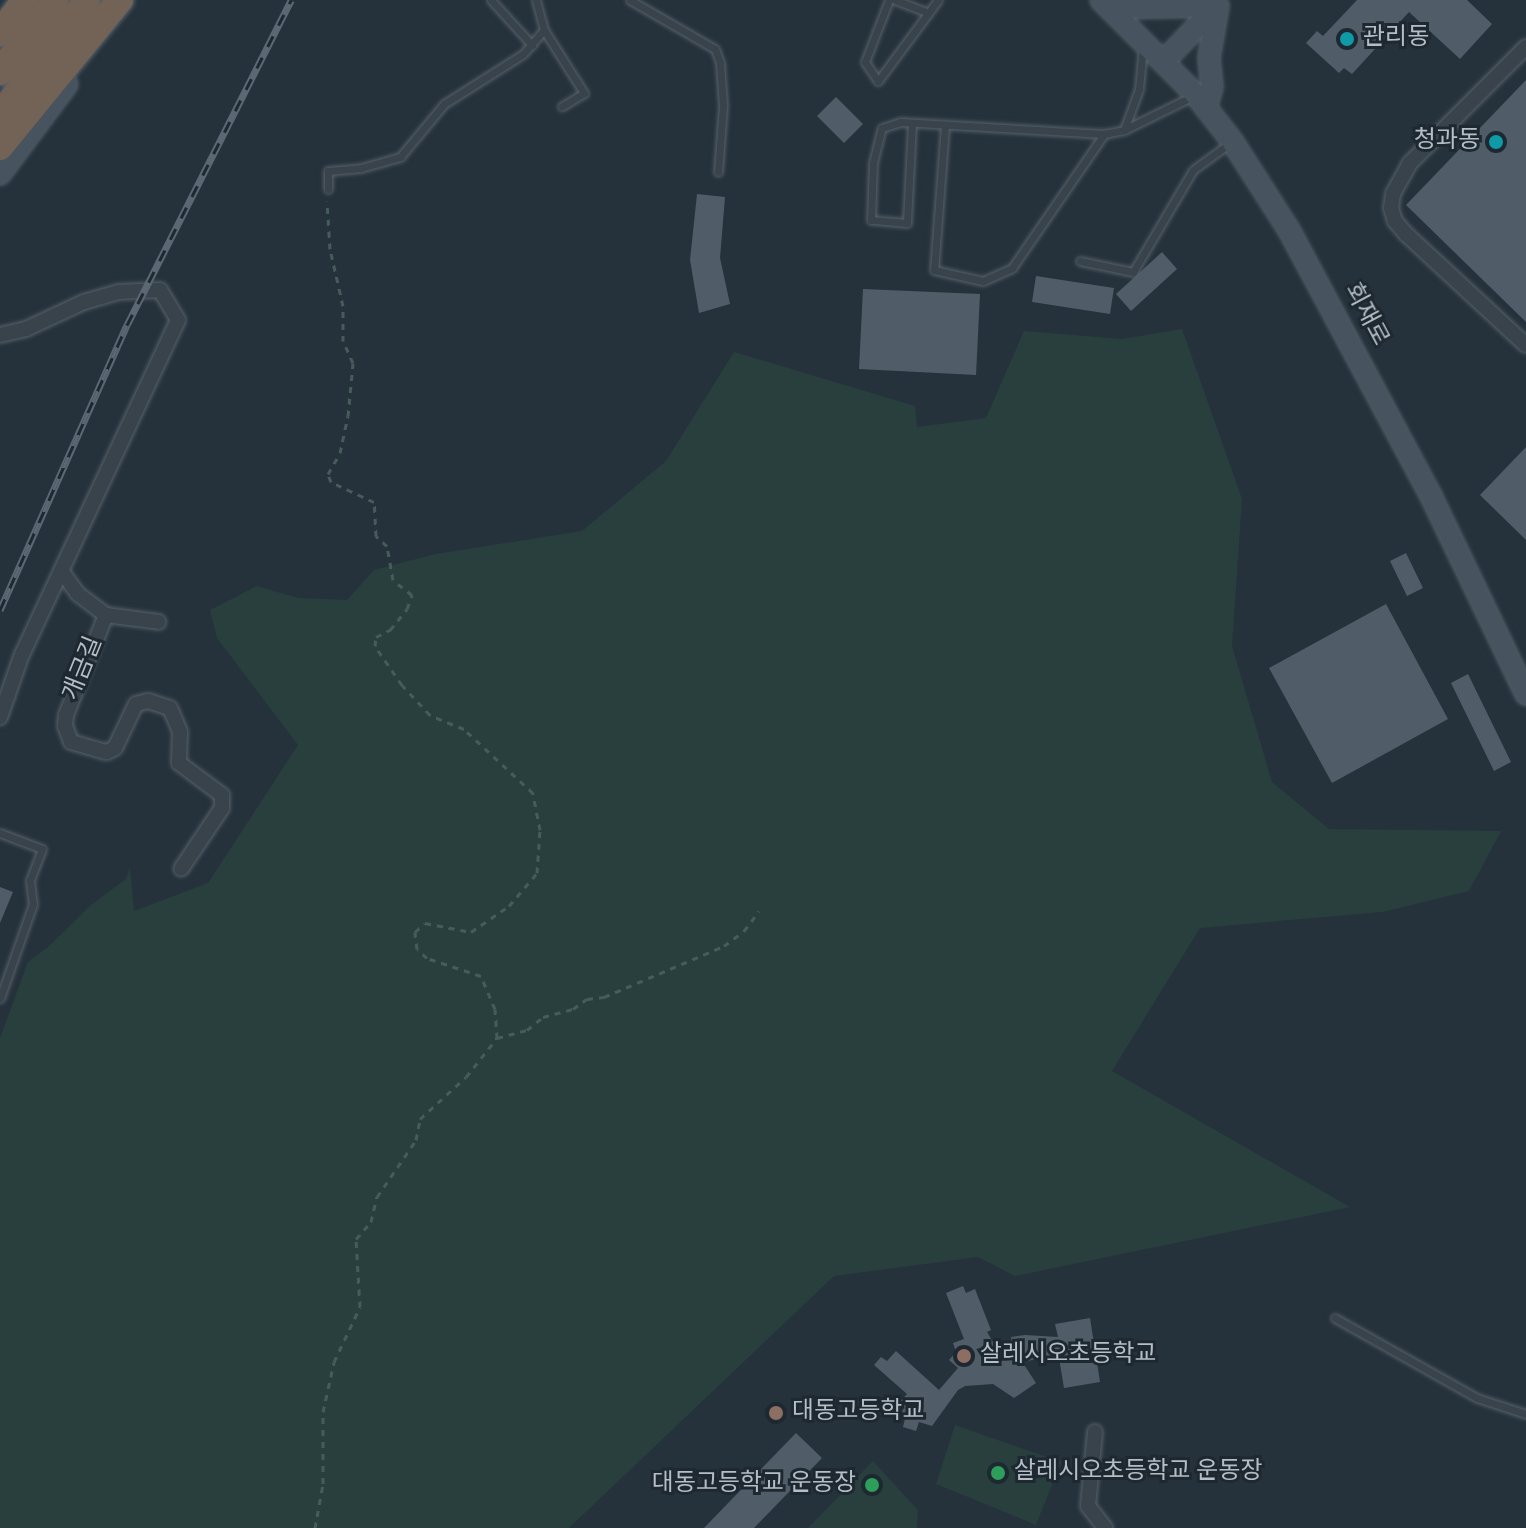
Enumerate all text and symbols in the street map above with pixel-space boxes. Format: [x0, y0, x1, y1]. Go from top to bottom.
place label: 관리동 [1363, 25, 1429, 53]
marker: 관리동 [1338, 30, 1356, 48]
place label: 청과동 [1414, 128, 1480, 156]
marker: 청과동 [1487, 133, 1505, 151]
street label: 회재로 [1337, 279, 1393, 351]
street label: 개금길 [58, 633, 110, 705]
place label: 살레시오초등학교 [980, 1342, 1157, 1370]
marker: 살레시오초등학교 [955, 1347, 973, 1365]
place label: 대동고등학교 [792, 1399, 924, 1427]
marker: 대동고등학교 [767, 1404, 785, 1422]
place label: 살레시오초등학교 운동장 [1014, 1459, 1263, 1487]
marker: 살레시오초등학교 운동장 [989, 1464, 1007, 1482]
place label: 대동고등학교 운동장 [652, 1471, 856, 1499]
marker: 대동고등학교 운동장 [863, 1476, 881, 1494]

